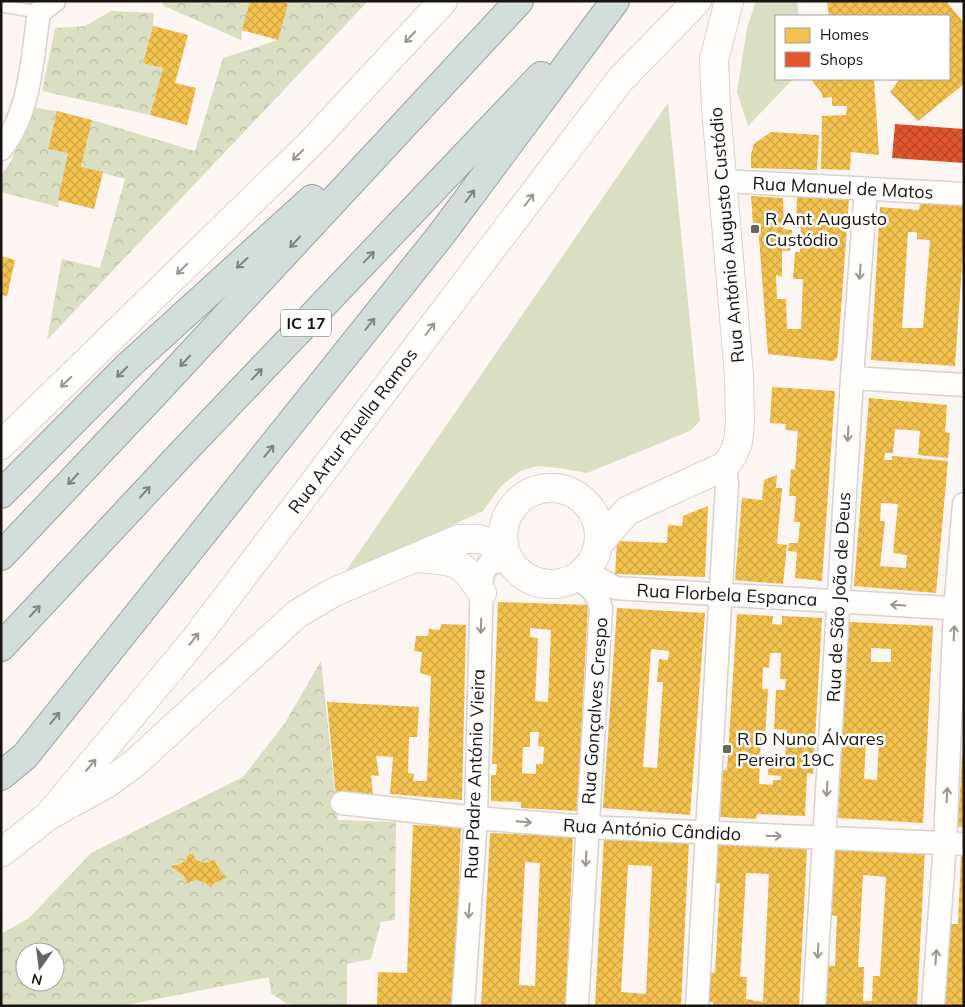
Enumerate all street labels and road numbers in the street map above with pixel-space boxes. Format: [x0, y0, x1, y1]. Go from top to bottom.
street label: Rua António Augusto Custódio [704, 106, 749, 364]
street label: Rua Manuel de Matos [752, 171, 934, 204]
road number: IC 17 [281, 309, 331, 336]
street label: Rua Artur Ruella Ramos [283, 343, 422, 518]
street label: Rua de São João de Deus [822, 491, 855, 703]
street label: Rua Florbela Espanca [636, 578, 818, 611]
street label: Rua Gonçalves Crespo [576, 617, 613, 805]
street label: Rua Padre António Vieira [459, 668, 490, 880]
street label: Rua António Cândido [562, 813, 742, 846]

